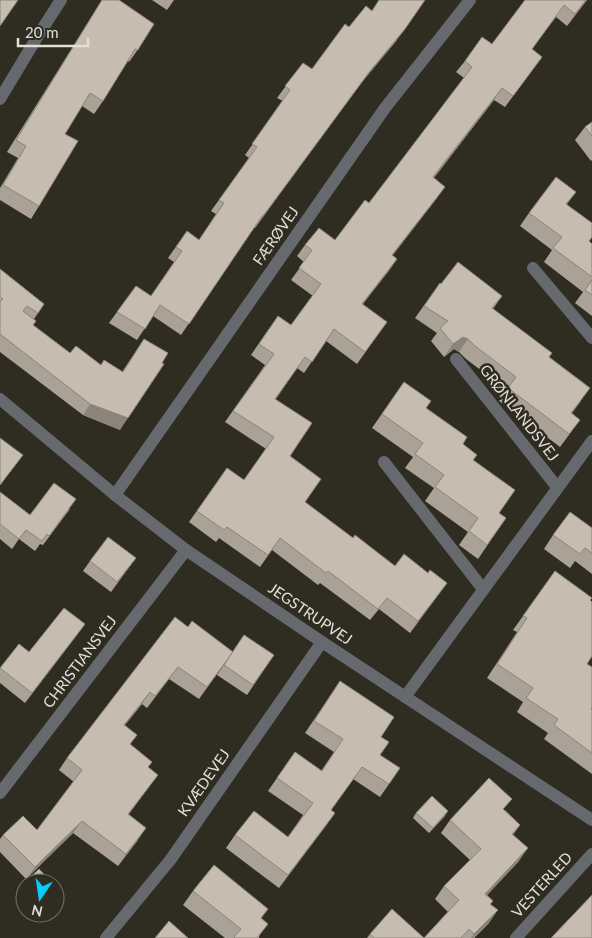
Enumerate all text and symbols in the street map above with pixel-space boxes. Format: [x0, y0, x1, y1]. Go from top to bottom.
scale bar [18, 15, 88, 47]
text: 20 m [25, 23, 59, 41]
street label: FÆRØVEJ [248, 203, 302, 268]
street label: GRØNLANDSVEJ [477, 361, 563, 464]
street label: JEGSTRUPVEJ [265, 579, 356, 648]
street label: CHRISTIANSVEJ [39, 612, 120, 711]
street label: KVÆDEVEJ [173, 745, 233, 820]
street label: VESTERLED [507, 848, 575, 921]
north arrow [15, 873, 65, 923]
text: N [30, 902, 44, 921]

